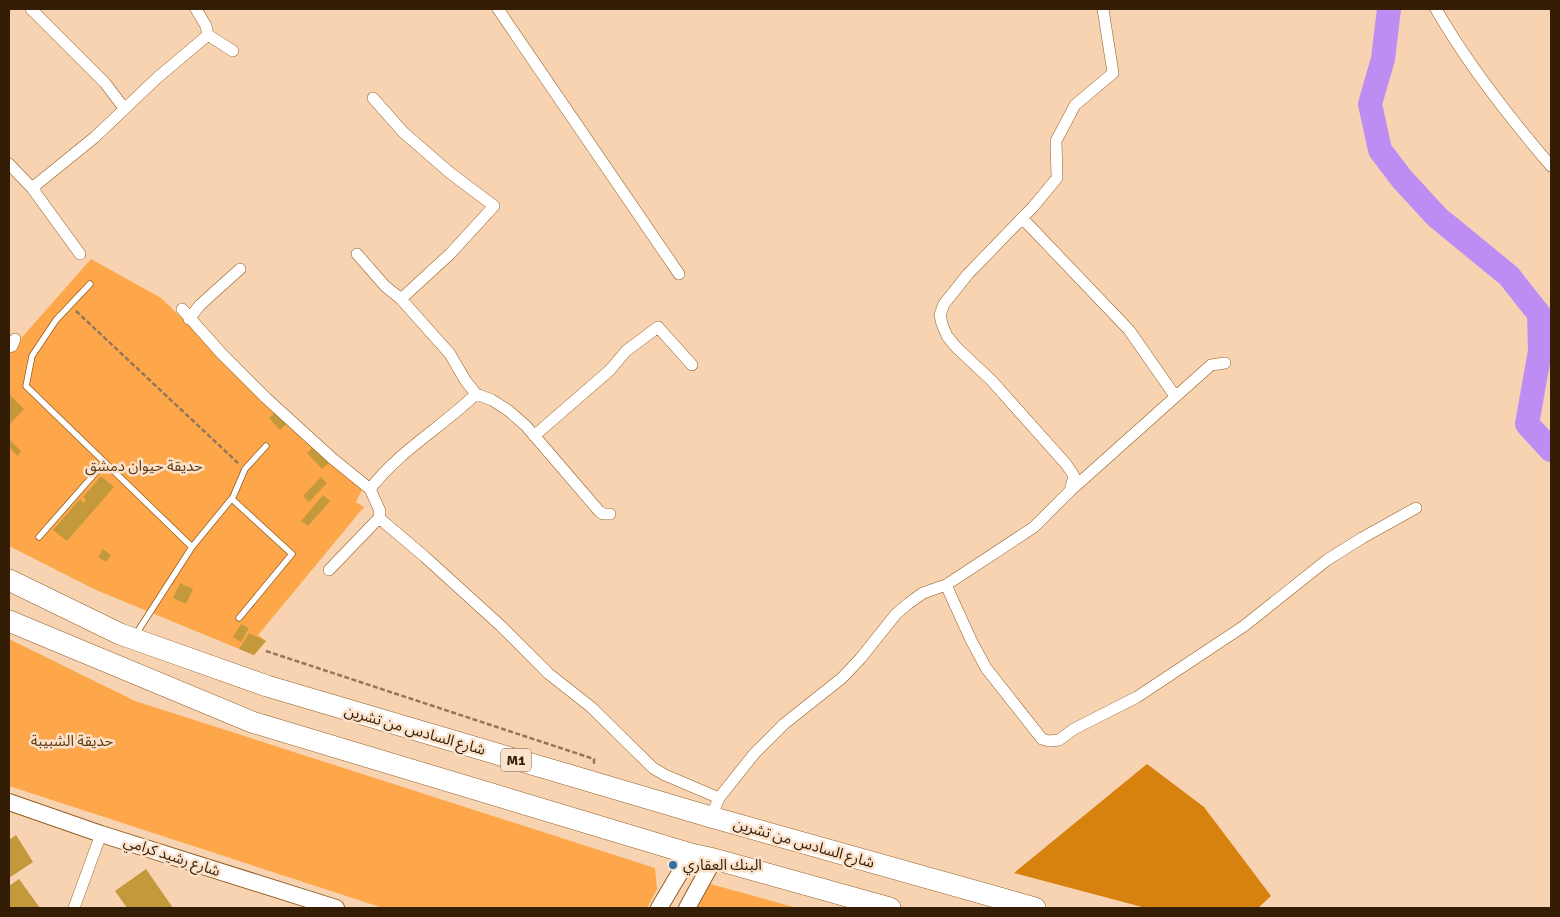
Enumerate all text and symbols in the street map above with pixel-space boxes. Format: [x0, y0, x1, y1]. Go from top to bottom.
park label: حديقة حيوان دمشق [85, 457, 203, 476]
street label: شارع السادس من تشرين [342, 701, 488, 762]
park label: حديقة الشبيبة [31, 732, 114, 750]
road number: M1 [501, 748, 531, 772]
street label: شارع السادس من تشرين [731, 814, 877, 875]
street label: شارع رشيد كرامي [121, 832, 223, 883]
place label: البنك العقاري [683, 856, 762, 876]
marker: البنك العقاري [667, 859, 679, 871]

